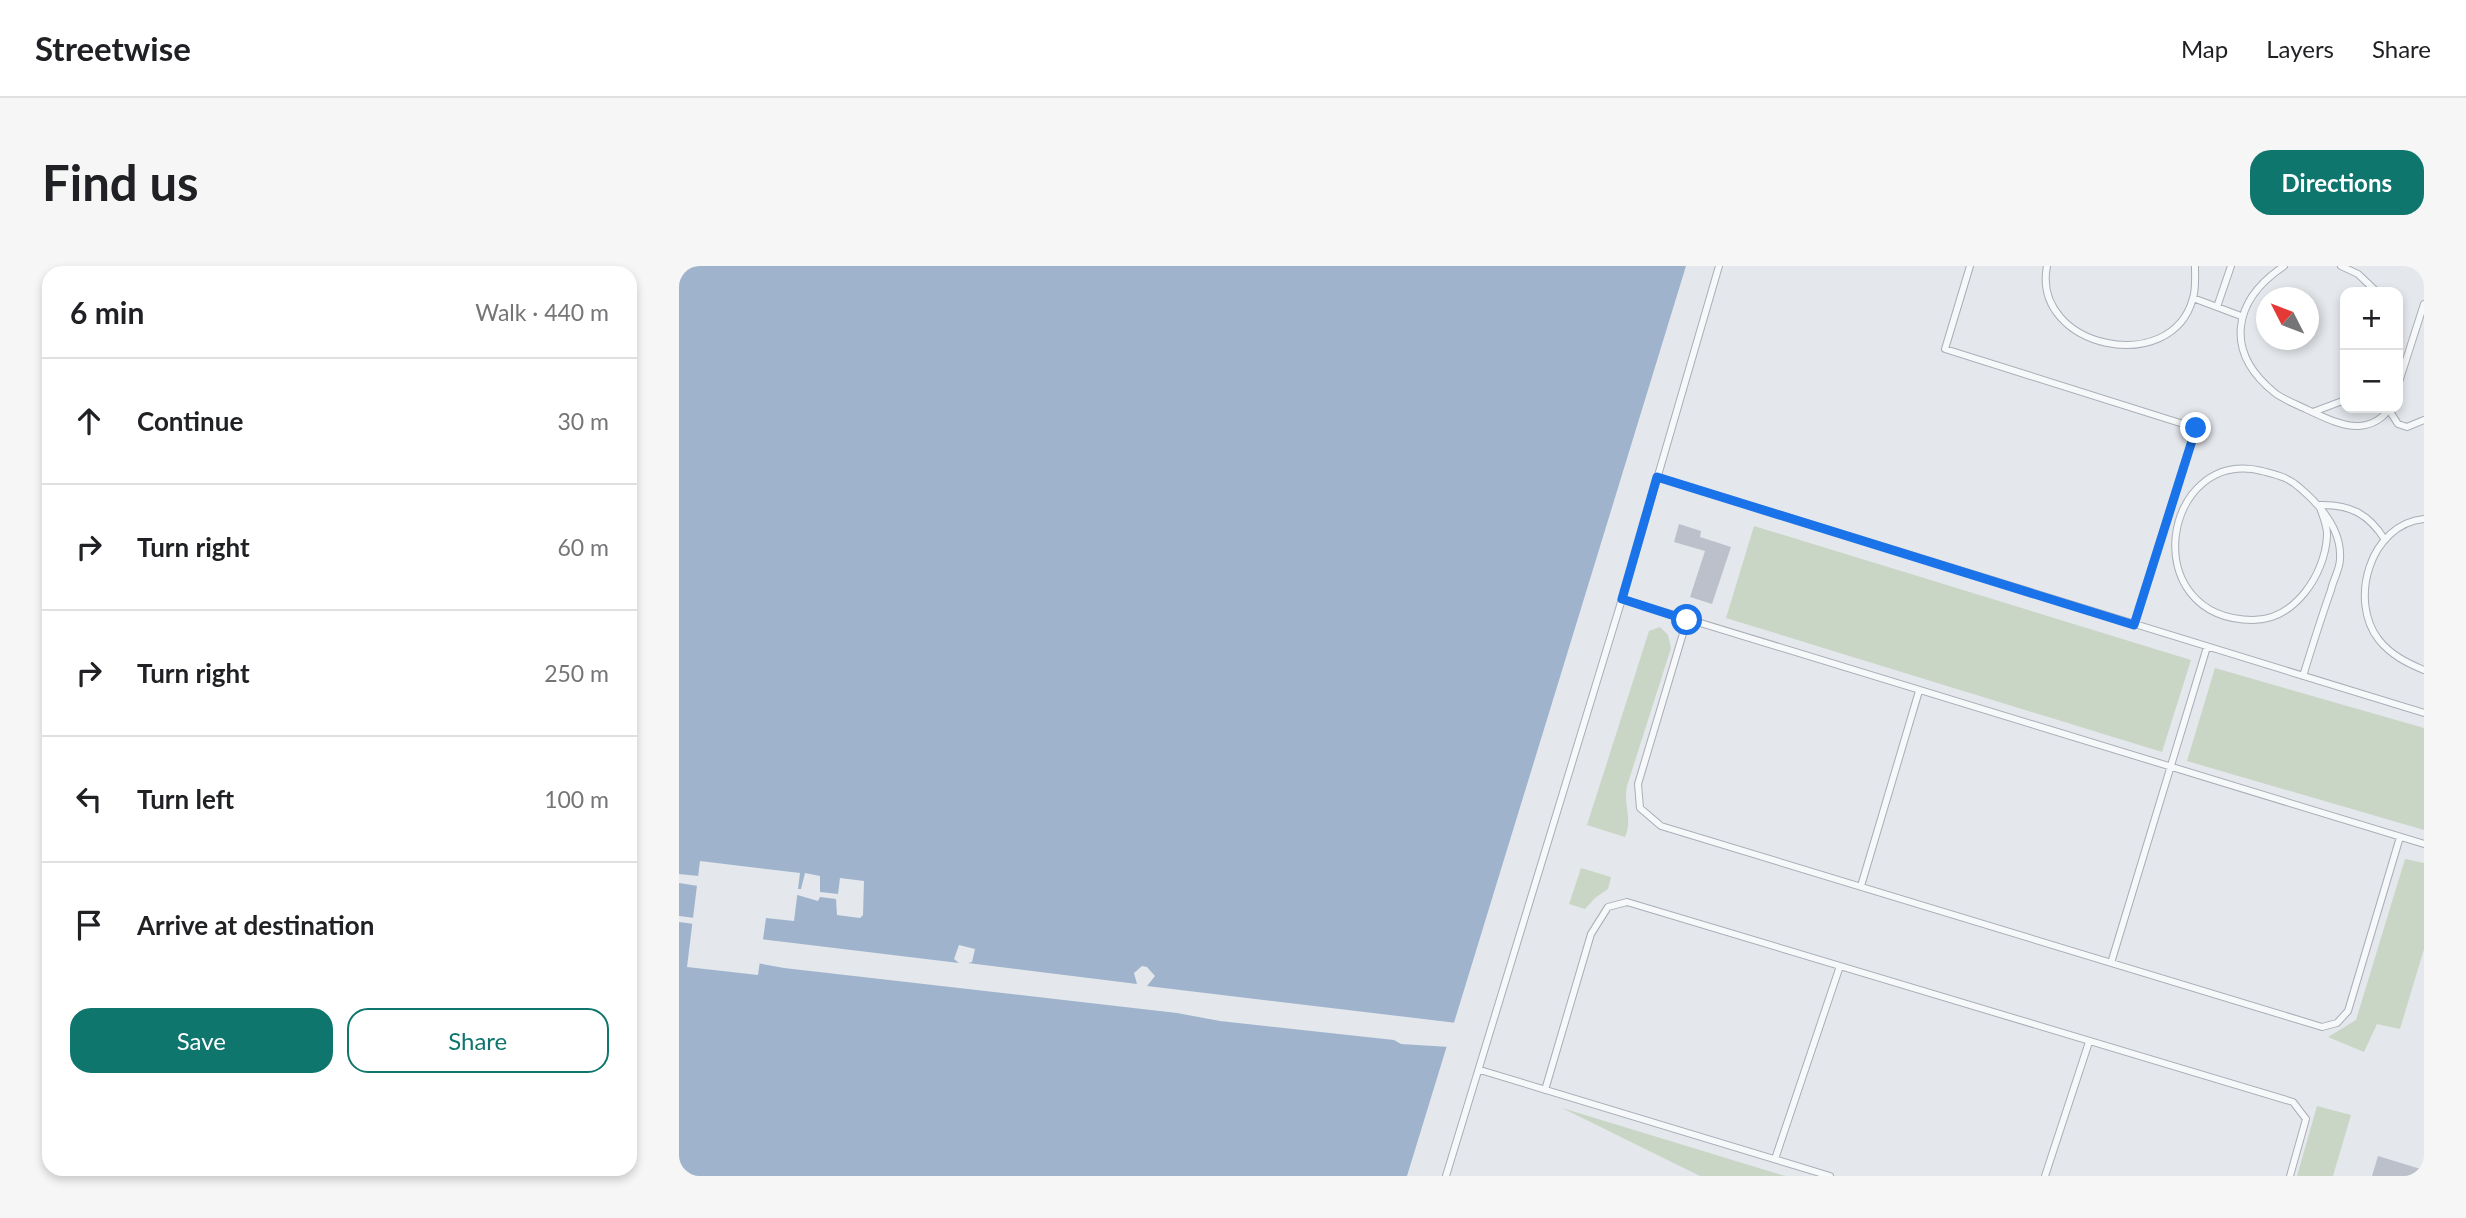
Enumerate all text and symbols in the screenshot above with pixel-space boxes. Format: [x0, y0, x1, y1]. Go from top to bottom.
text: Streetwise [35, 28, 191, 68]
text: Map [2181, 34, 2228, 63]
text: Layers [2266, 34, 2334, 63]
text: Share [2372, 34, 2431, 63]
button: Directions [2250, 150, 2424, 215]
text: Find us [42, 153, 199, 211]
north arrow [2256, 287, 2319, 350]
map controls [2340, 287, 2403, 413]
button: + [2340, 287, 2403, 350]
text: 6 min [70, 294, 144, 330]
text: Walk · 440 m [475, 298, 609, 326]
button: − [2340, 350, 2403, 413]
icon: ahead [70, 402, 108, 440]
text: Continue [137, 405, 243, 437]
text: 30 m [558, 407, 609, 435]
route end [2180, 412, 2211, 443]
icon: right [70, 528, 108, 566]
text: Turn right [137, 531, 250, 563]
text: 60 m [558, 533, 609, 561]
route start [1671, 604, 1702, 635]
icon: right [70, 654, 108, 692]
text: Turn right [137, 657, 250, 689]
text: 250 m [544, 659, 609, 687]
icon: left [70, 780, 108, 818]
text: Turn left [137, 783, 234, 815]
text: 100 m [544, 785, 609, 813]
icon: arrive [70, 906, 108, 944]
text: Arrive at destination [137, 909, 374, 941]
button: Save [70, 1008, 333, 1073]
button: Share [347, 1008, 609, 1073]

